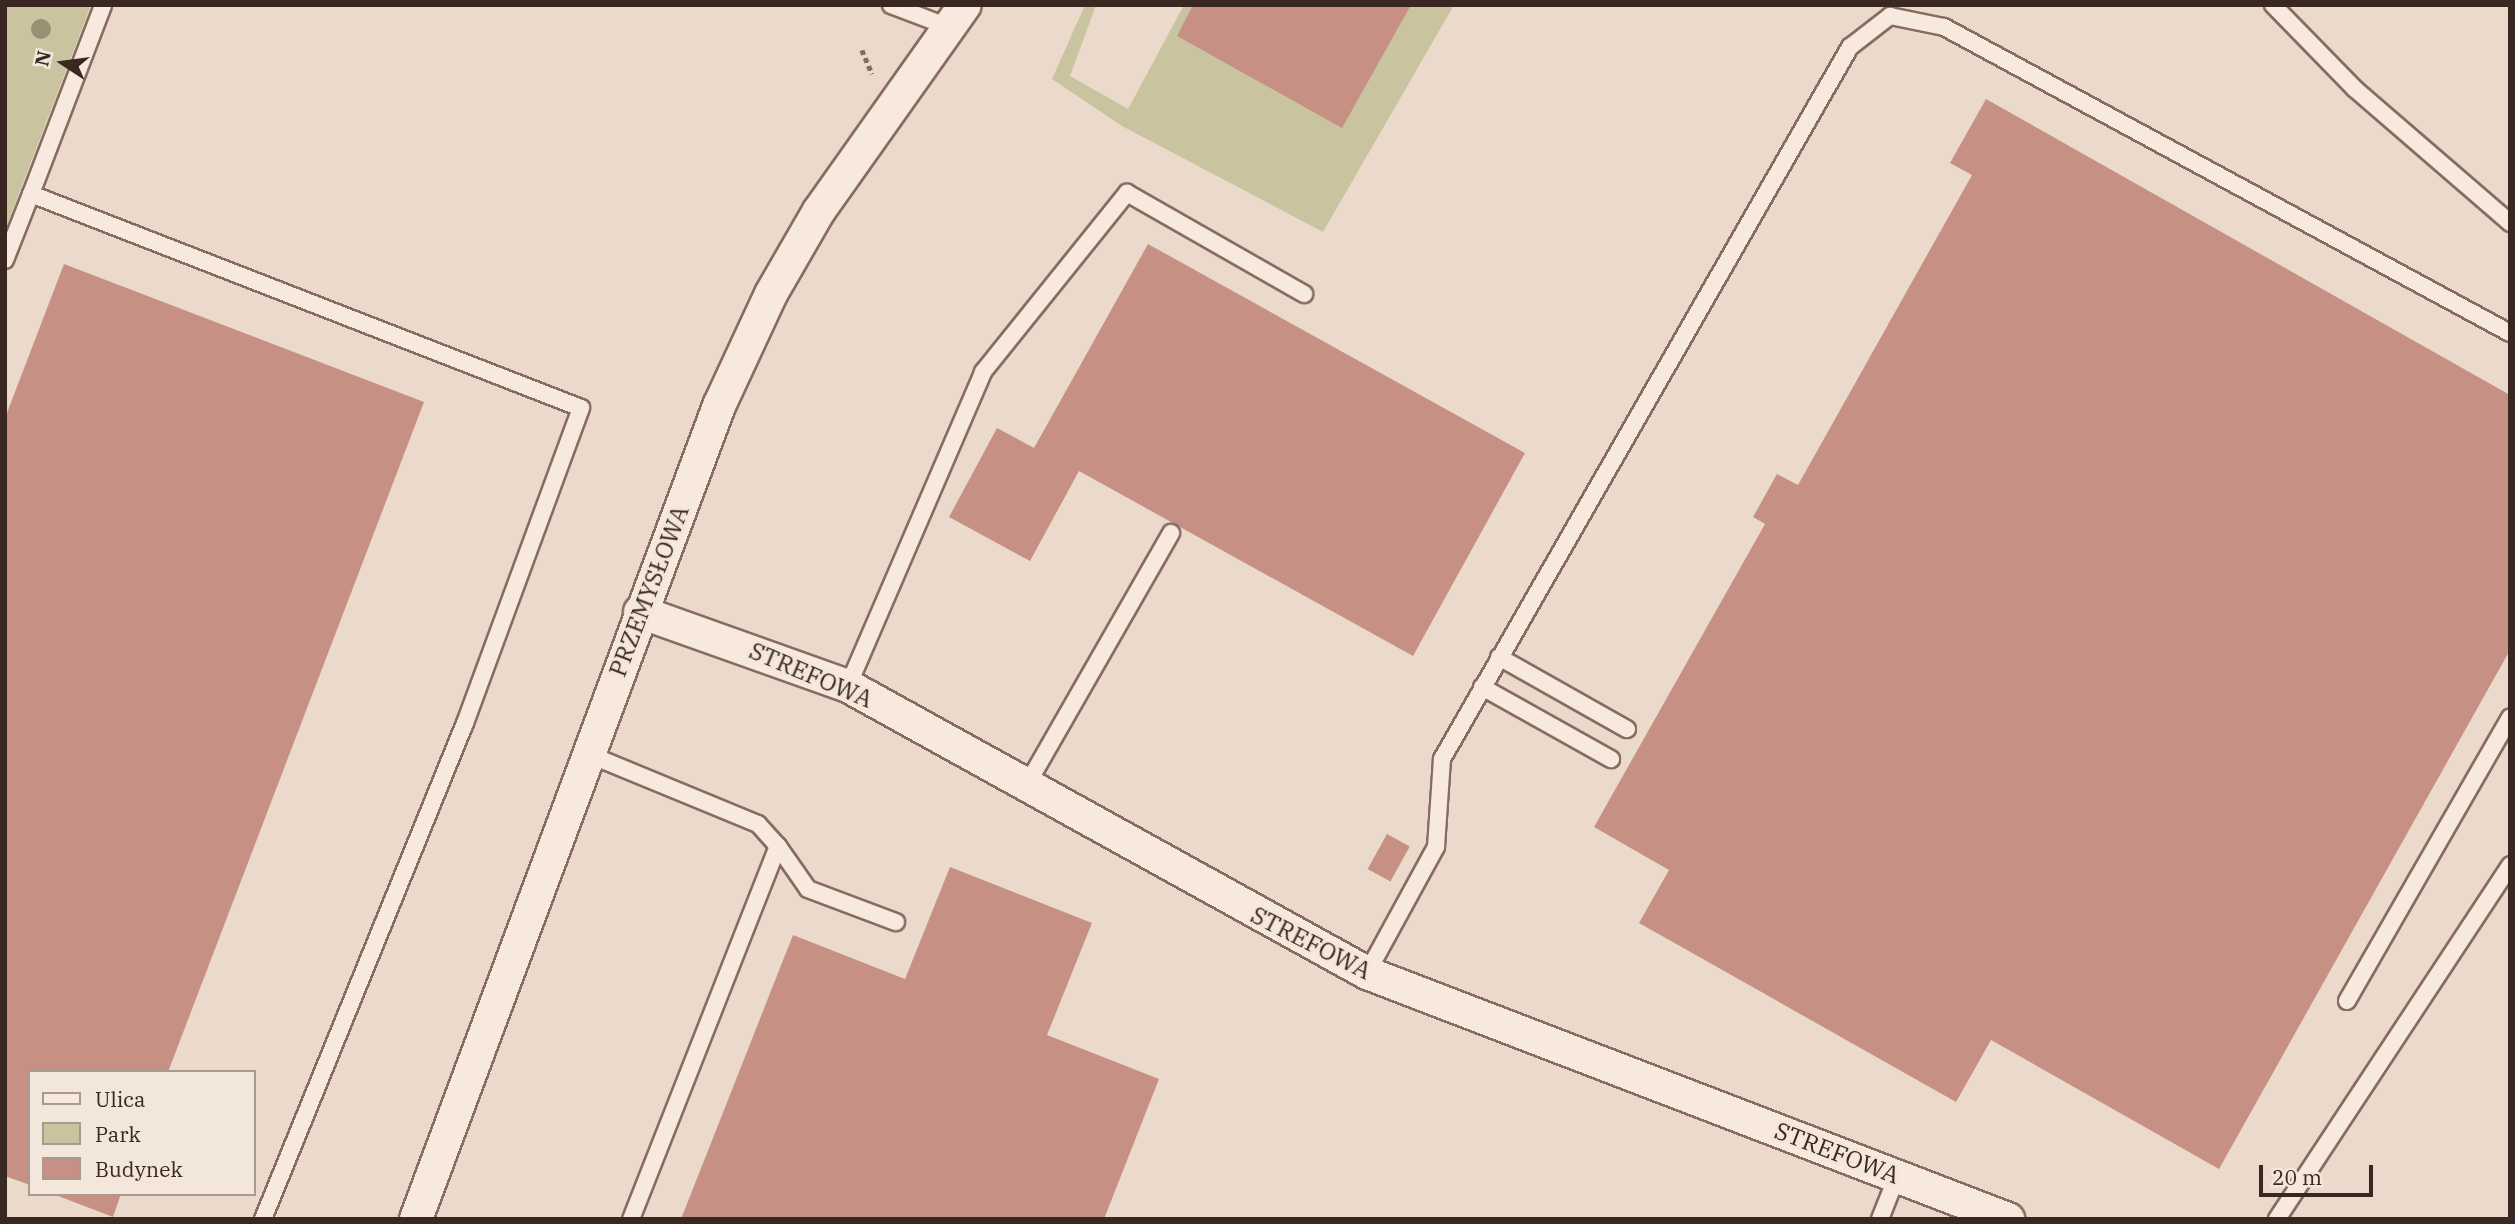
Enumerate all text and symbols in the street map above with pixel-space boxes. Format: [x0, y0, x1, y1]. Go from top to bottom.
north arrow [28, 28, 98, 98]
text: N [29, 48, 56, 68]
street label: PRZEMYSŁOWA [603, 501, 695, 681]
street label: STREFOWA [745, 636, 877, 714]
street label: STREFOWA [1246, 900, 1376, 986]
legend [28, 1070, 256, 1196]
text: Ulica [95, 1085, 146, 1113]
street label: STREFOWA [1771, 1116, 1903, 1190]
text: Park [95, 1120, 141, 1148]
scale bar [2263, 1150, 2377, 1194]
text: Budynek [95, 1155, 183, 1183]
text: 20 m [2272, 1163, 2322, 1191]

